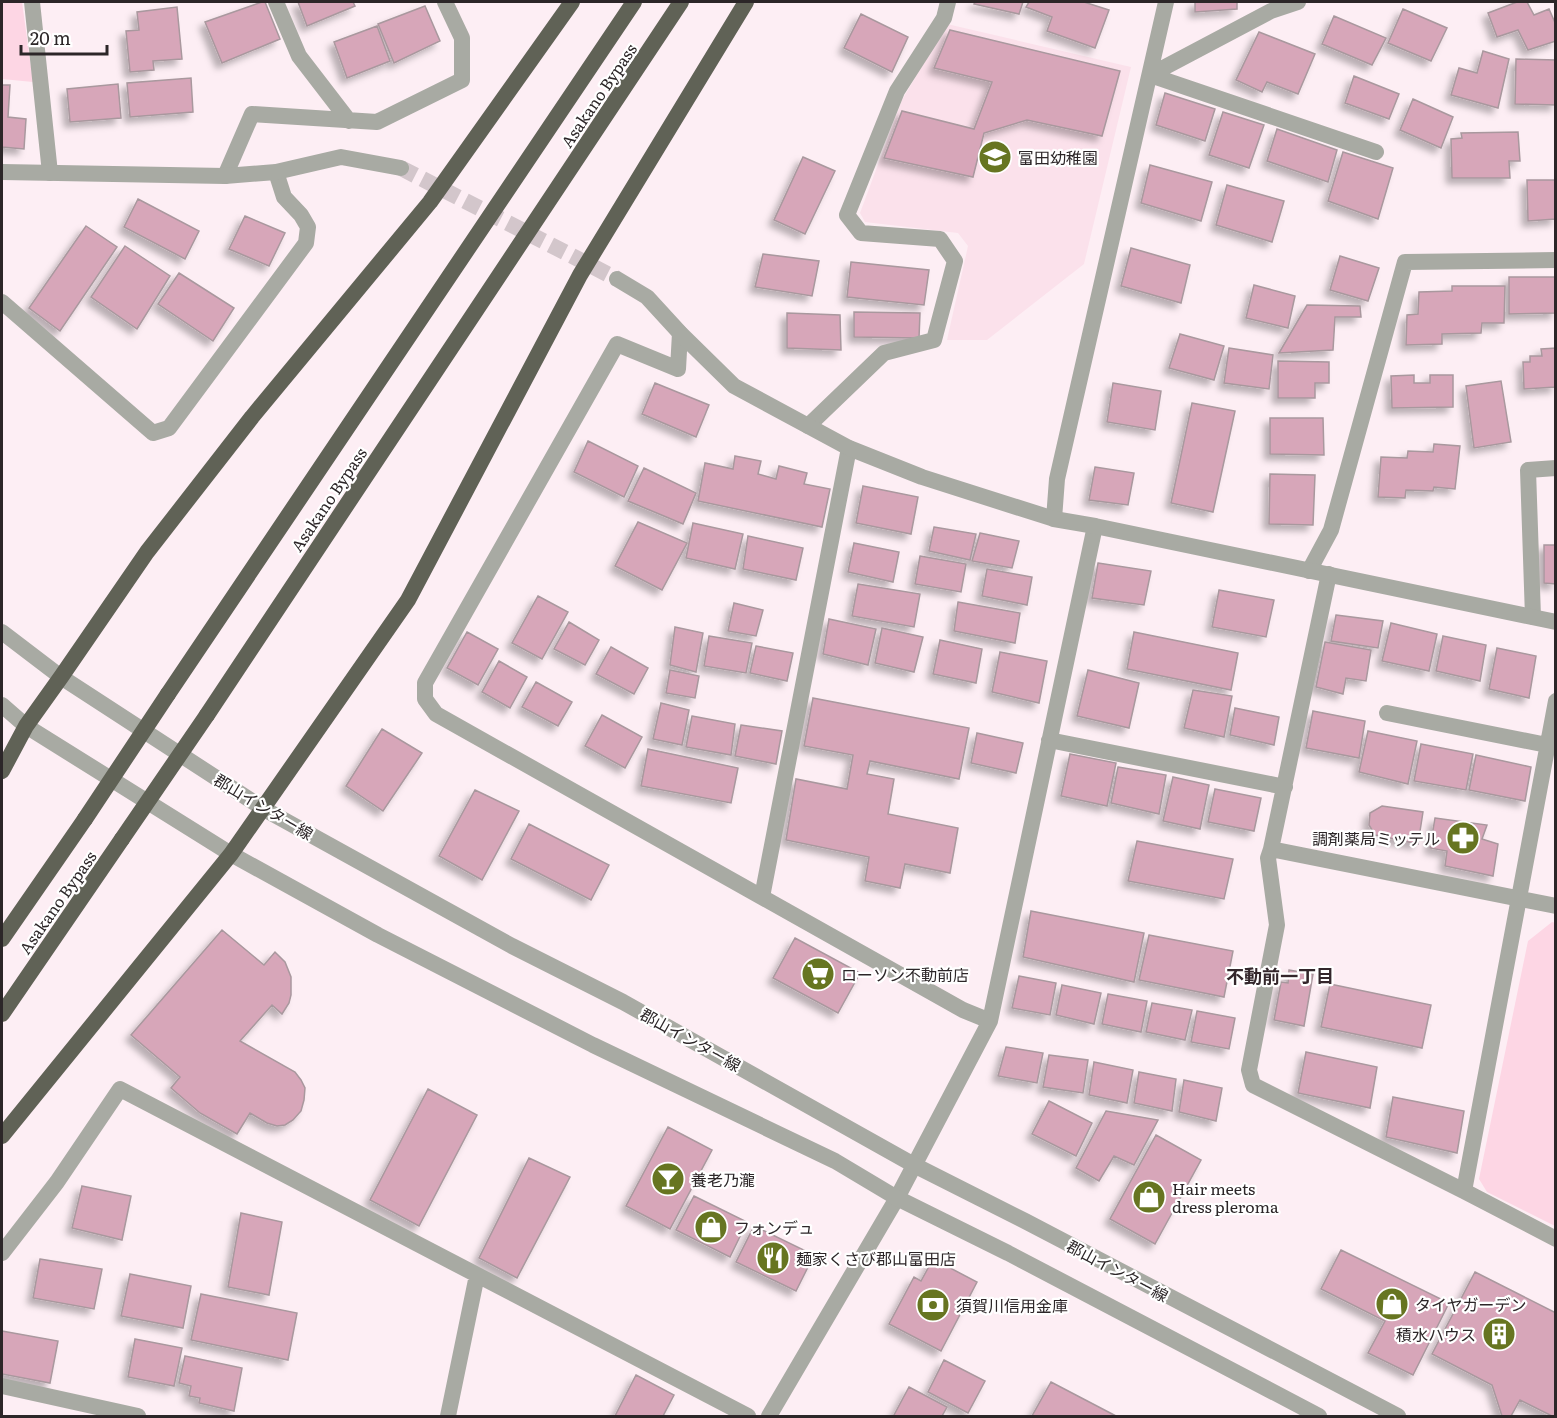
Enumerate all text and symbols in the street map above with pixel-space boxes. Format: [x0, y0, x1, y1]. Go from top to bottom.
scale bar [21, 18, 106, 56]
text: 20 m [30, 24, 71, 51]
street label: Asakano Bypass [554, 38, 642, 152]
school or university icon: 富田幼稚園 [977, 139, 1013, 175]
place label: 富田幼稚園 [1018, 145, 1098, 169]
street label: Asakano Bypass [284, 442, 372, 556]
street label: 郡山インター線 [210, 767, 318, 845]
pharmacy icon: 調剤薬局ミッテル [1445, 820, 1481, 856]
place label: 調剤薬局ミッテル [1312, 826, 1440, 850]
street label: Asakano Bypass [12, 845, 102, 959]
supermarket icon: ローソン不動前店 [800, 956, 836, 992]
place label: ローソン不動前店 [841, 962, 969, 986]
district label: 不動前一丁目 [1226, 962, 1334, 989]
street label: 郡山インター線 [636, 1001, 746, 1077]
bar icon: 養老乃瀧 [650, 1161, 686, 1197]
place label: 養老乃瀧 [691, 1167, 755, 1191]
place label: Hair meets dress pleroma [1172, 1176, 1279, 1218]
shop icon: Hair meets dress pleroma [1131, 1179, 1167, 1215]
shop icon: フォンデュ [693, 1209, 729, 1245]
place label: フォンデュ [734, 1215, 814, 1239]
street label: 郡山インター線 [1063, 1233, 1173, 1307]
restaurant icon: 麺家くさび郡山富田店 [755, 1240, 791, 1276]
place label: 麺家くさび郡山富田店 [796, 1246, 956, 1270]
shop icon: タイヤガーデン [1374, 1286, 1410, 1322]
bank icon: 須賀川信用金庫 [915, 1287, 951, 1323]
place label: タイヤガーデン [1415, 1292, 1527, 1316]
place label: 須賀川信用金庫 [956, 1293, 1068, 1317]
building icon: 積水ハウス [1481, 1316, 1517, 1352]
place label: 積水ハウス [1396, 1322, 1476, 1346]

